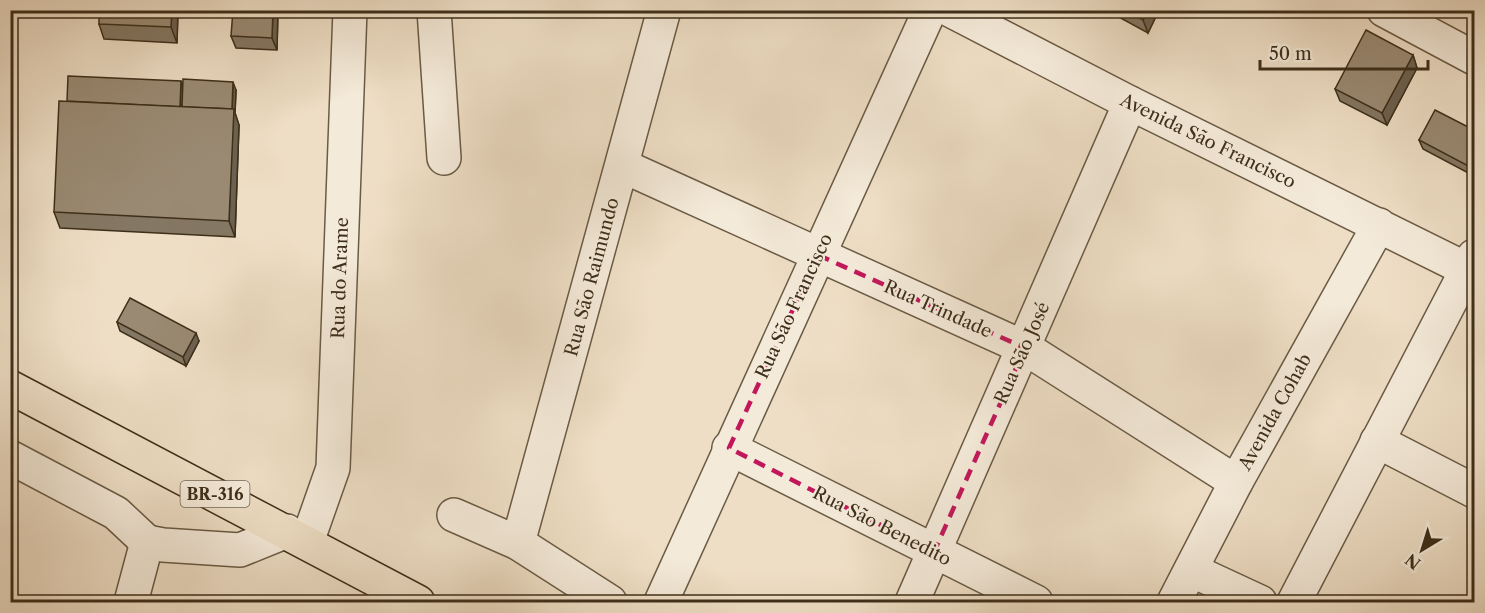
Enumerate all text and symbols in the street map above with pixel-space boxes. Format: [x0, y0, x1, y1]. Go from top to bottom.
scale bar [1260, 33, 1428, 71]
text: 50 m [1269, 43, 1312, 65]
street label: Avenida São Francisco [1116, 88, 1299, 193]
street label: Rua São Raimundo [560, 195, 624, 359]
street label: Rua do Arame [327, 217, 353, 339]
street label: Rua São Francisco [751, 230, 837, 382]
street label: Rua Trindade [881, 275, 995, 343]
street label: Rua São José [990, 299, 1054, 407]
street label: Avenida Cohab [1233, 350, 1316, 475]
road number: BR-316 [180, 481, 250, 507]
street label: Rua São Benedito [809, 482, 955, 570]
north arrow [1392, 520, 1452, 580]
text: N [1401, 550, 1424, 574]

